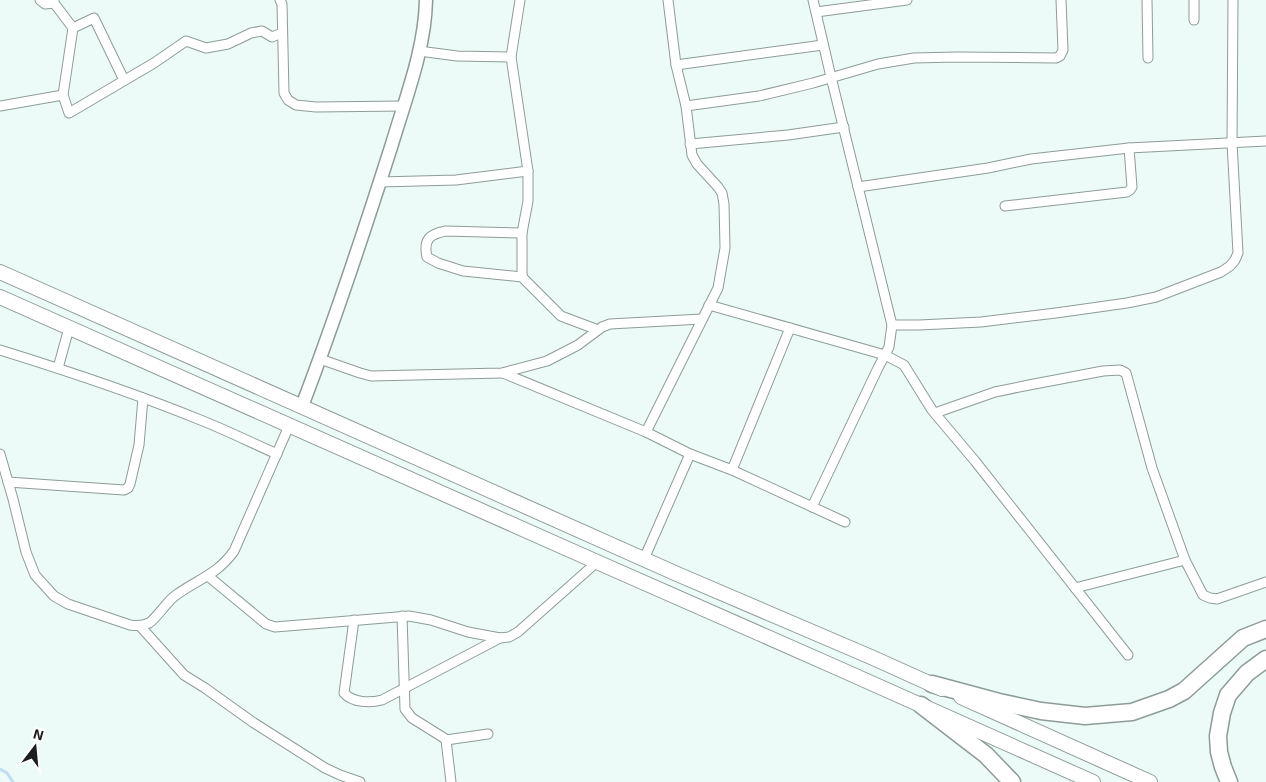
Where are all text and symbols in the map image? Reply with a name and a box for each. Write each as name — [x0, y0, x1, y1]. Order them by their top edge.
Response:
north arrow — [10, 722, 60, 772]
text: N — [32, 724, 46, 744]

